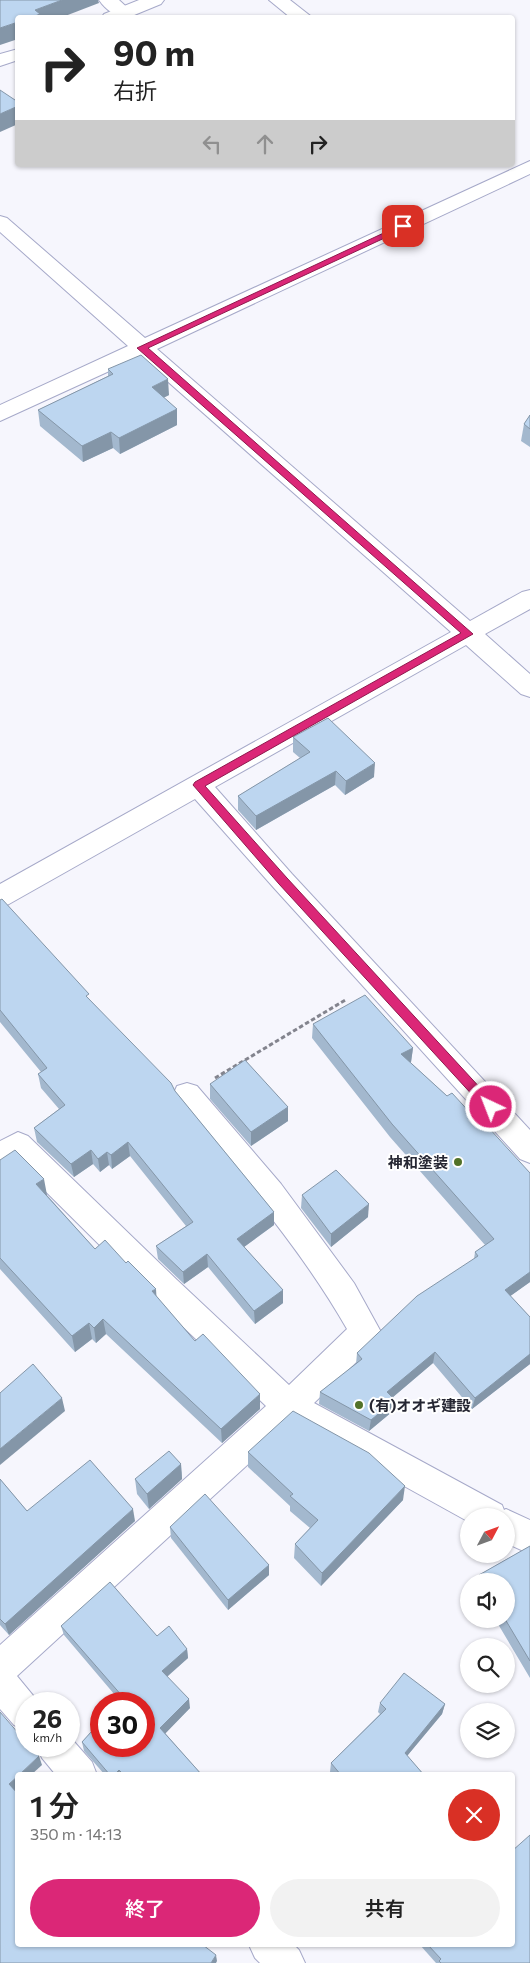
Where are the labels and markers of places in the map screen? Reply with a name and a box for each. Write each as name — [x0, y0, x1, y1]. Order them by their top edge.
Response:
pin — [382, 205, 424, 247]
place label: 神和塗装 — [387, 1153, 448, 1171]
marker: 神和塗装 — [452, 1156, 464, 1168]
place label: (有)オオギ建設 — [369, 1396, 471, 1414]
marker: (有)オオギ建設 — [353, 1399, 365, 1411]

